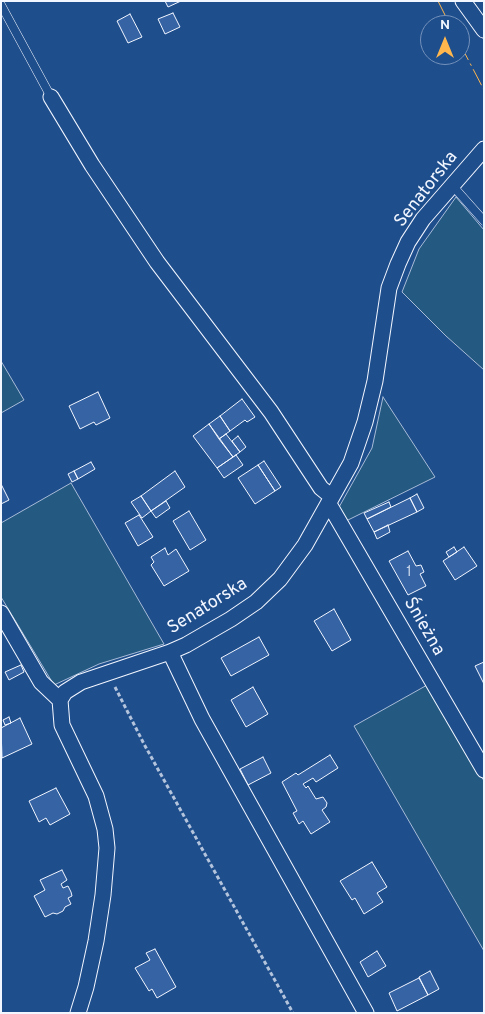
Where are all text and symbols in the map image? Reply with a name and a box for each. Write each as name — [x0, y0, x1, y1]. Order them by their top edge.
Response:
north arrow — [420, 15, 470, 65]
text: N — [440, 17, 450, 34]
street label: Senatorska — [391, 148, 463, 232]
house number: 1 — [406, 564, 412, 582]
street label: Senatorska — [164, 574, 252, 640]
street label: Śnieżna — [398, 594, 448, 660]

